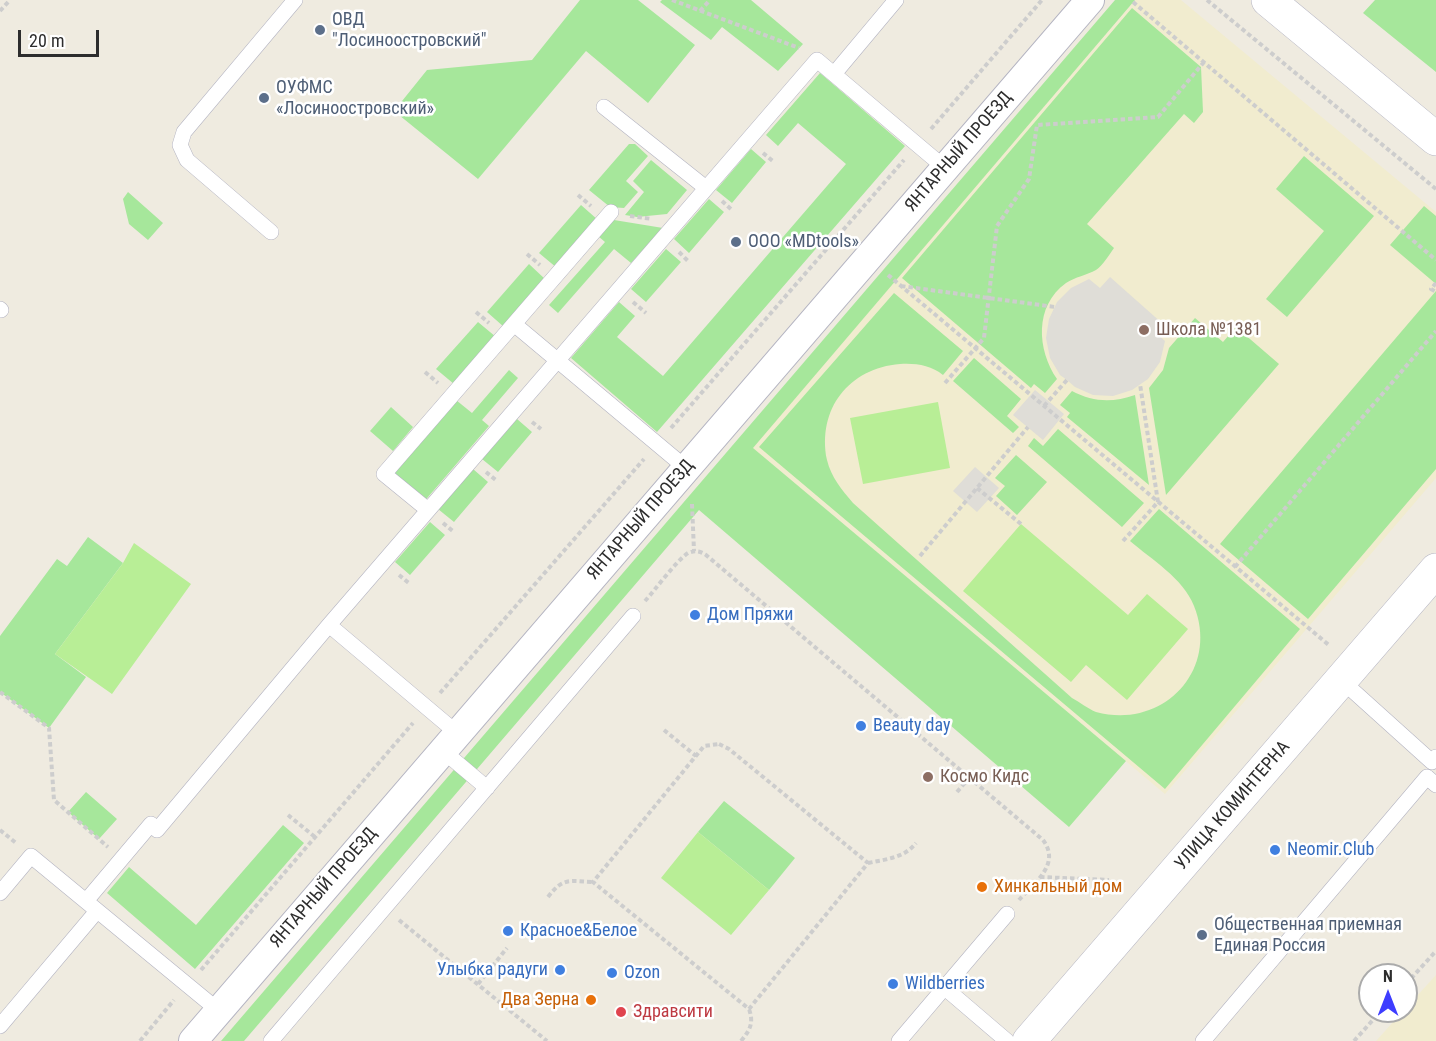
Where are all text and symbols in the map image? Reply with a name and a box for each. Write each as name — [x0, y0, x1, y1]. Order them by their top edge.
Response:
place label: ОВД "Лосиноостровский" — [332, 9, 487, 52]
scale bar — [21, 18, 102, 56]
marker: ОВД "Лосиноостровский" — [313, 23, 327, 37]
text: 20 m — [29, 30, 64, 51]
place label: ОУФМС «Лосиноостровский» — [276, 77, 434, 119]
street label: ЯНТАРНЫЙ ПРОЕЗД — [901, 87, 1017, 217]
marker: ОУФМС «Лосиноостровский» — [257, 91, 271, 105]
place label: ООО «MDtools» — [748, 231, 859, 253]
marker: ООО «MDtools» — [729, 235, 743, 249]
place label: Школа №1381 — [1156, 319, 1261, 341]
marker: Школа №1381 — [1137, 323, 1151, 337]
street label: ЯНТАРНЫЙ ПРОЕЗД — [583, 455, 699, 585]
place label: Дом Пряжи — [707, 604, 794, 626]
marker: Дом Пряжи — [688, 608, 702, 622]
place label: Beauty day — [873, 715, 950, 737]
marker: Beauty day — [854, 719, 868, 733]
street label: УЛИЦА КОМИНТЕРНА — [1171, 737, 1295, 875]
place label: Космо Кидс — [940, 766, 1029, 788]
marker: Космо Кидс — [921, 770, 935, 784]
street label: ЯНТАРНЫЙ ПРОЕЗД — [266, 823, 382, 953]
place label: Neomir.Club — [1287, 839, 1374, 861]
marker: Neomir.Club — [1268, 843, 1282, 857]
place label: Хинкальный дом — [994, 876, 1122, 898]
marker: Хинкальный дом — [975, 880, 989, 894]
place label: Общественная приемная Единая Россия — [1214, 914, 1402, 956]
place label: Красное&Белое — [520, 920, 637, 942]
marker: Красное&Белое — [501, 924, 515, 938]
marker: Общественная приемная Единая Россия — [1195, 928, 1209, 942]
place label: Улыбка радуги — [437, 959, 548, 981]
place label: Ozon — [624, 962, 660, 984]
marker: Улыбка радуги — [553, 963, 567, 977]
north arrow — [1358, 963, 1418, 1023]
marker: Ozon — [605, 966, 619, 980]
text: N — [1383, 967, 1393, 986]
place label: Wildberries — [905, 973, 985, 995]
marker: Wildberries — [886, 977, 900, 991]
place label: Два Зерна — [501, 989, 579, 1011]
marker: Два Зерна — [584, 993, 598, 1007]
place label: Здравсити — [633, 1001, 713, 1023]
marker: Здравсити — [614, 1005, 628, 1019]

